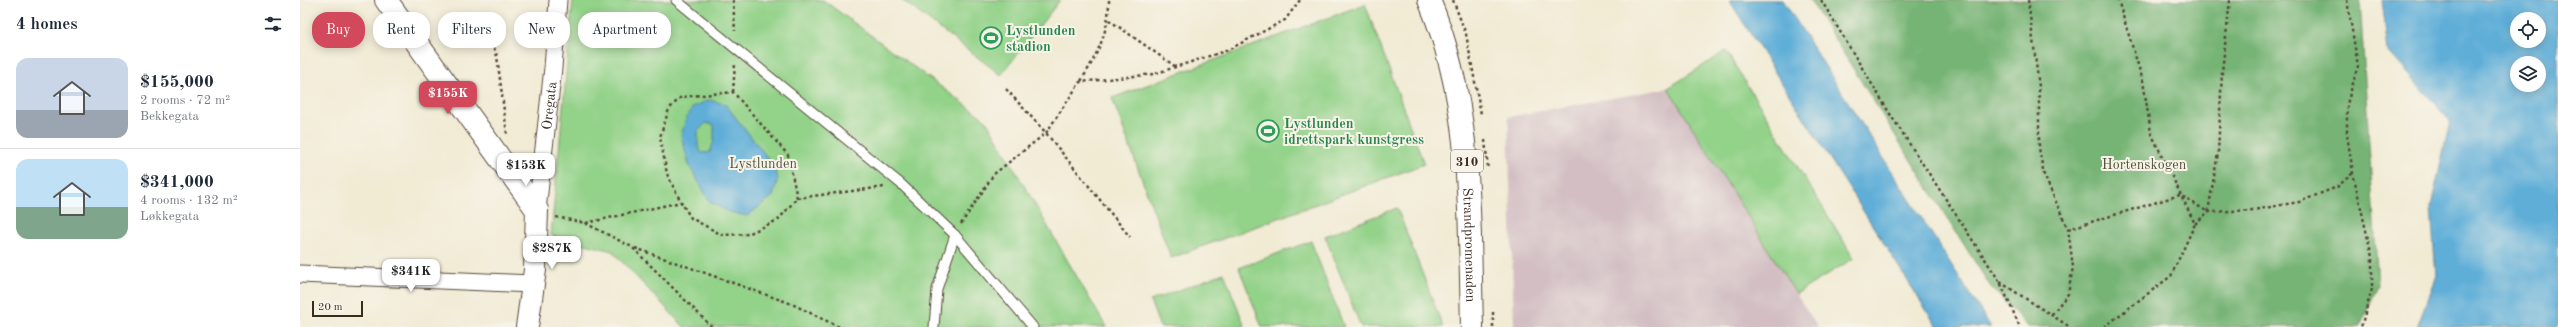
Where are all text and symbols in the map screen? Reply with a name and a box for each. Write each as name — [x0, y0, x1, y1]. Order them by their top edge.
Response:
chip: Buy — [312, 12, 365, 48]
chip: Rent — [373, 12, 430, 48]
chip: Filters — [438, 12, 506, 48]
chip: New — [514, 12, 570, 48]
chip: Apartment — [578, 12, 671, 48]
map controls — [2510, 12, 2546, 92]
button: locate — [2510, 12, 2546, 48]
icon: filters — [262, 13, 284, 35]
text: 4 homes — [16, 16, 78, 33]
place label: Lystlunden stadion — [1006, 24, 1076, 54]
sports icon: Lystlunden stadion — [978, 25, 1004, 51]
button: layers — [2510, 56, 2546, 92]
icon: home — [48, 74, 96, 122]
text: $155,000 — [140, 74, 214, 91]
pin: $155K — [420, 81, 476, 115]
street label: Oregata — [540, 81, 559, 131]
text: $155K — [428, 87, 468, 100]
text: 2 rooms · 72 m² — [140, 94, 230, 107]
text: Bekkegata — [140, 110, 199, 123]
place label: Lystlunden idrettspark kunstgress — [1284, 117, 1424, 147]
sports icon: Lystlunden idrettspark kunstgress — [1255, 118, 1281, 144]
road number: 310 — [1451, 150, 1483, 172]
pin: $153K — [498, 153, 554, 187]
park label: Lystlunden — [729, 157, 797, 171]
park label: Hortenskogen — [2102, 158, 2187, 172]
text: $153K — [506, 159, 546, 172]
text: $341,000 — [140, 174, 214, 191]
icon: home — [48, 175, 96, 223]
street label: Strandpromenaden — [1460, 187, 1477, 303]
text: 4 rooms · 132 m² — [140, 194, 238, 207]
text: Løkkegata — [140, 210, 199, 223]
pin: $287K — [524, 236, 580, 270]
text: $287K — [532, 242, 572, 255]
pin: $341K — [383, 259, 439, 293]
text: $341K — [391, 265, 431, 278]
scale bar — [312, 299, 363, 318]
text: 20 m — [318, 302, 343, 313]

